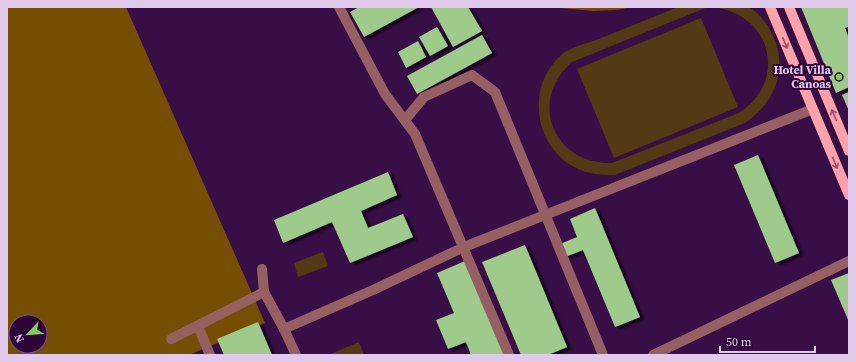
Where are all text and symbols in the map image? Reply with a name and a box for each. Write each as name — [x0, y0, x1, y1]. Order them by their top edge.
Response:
one-way arrow — [782, 36, 790, 48]
place label: Hotel Villa Canoas — [774, 62, 832, 92]
marker: Hotel Villa Canoas — [834, 72, 844, 82]
one-way arrow — [830, 109, 837, 121]
one-way arrow — [832, 156, 840, 168]
north arrow — [8, 314, 48, 354]
scale bar — [720, 328, 815, 354]
text: N — [11, 331, 28, 345]
text: 50 m — [726, 334, 752, 350]

